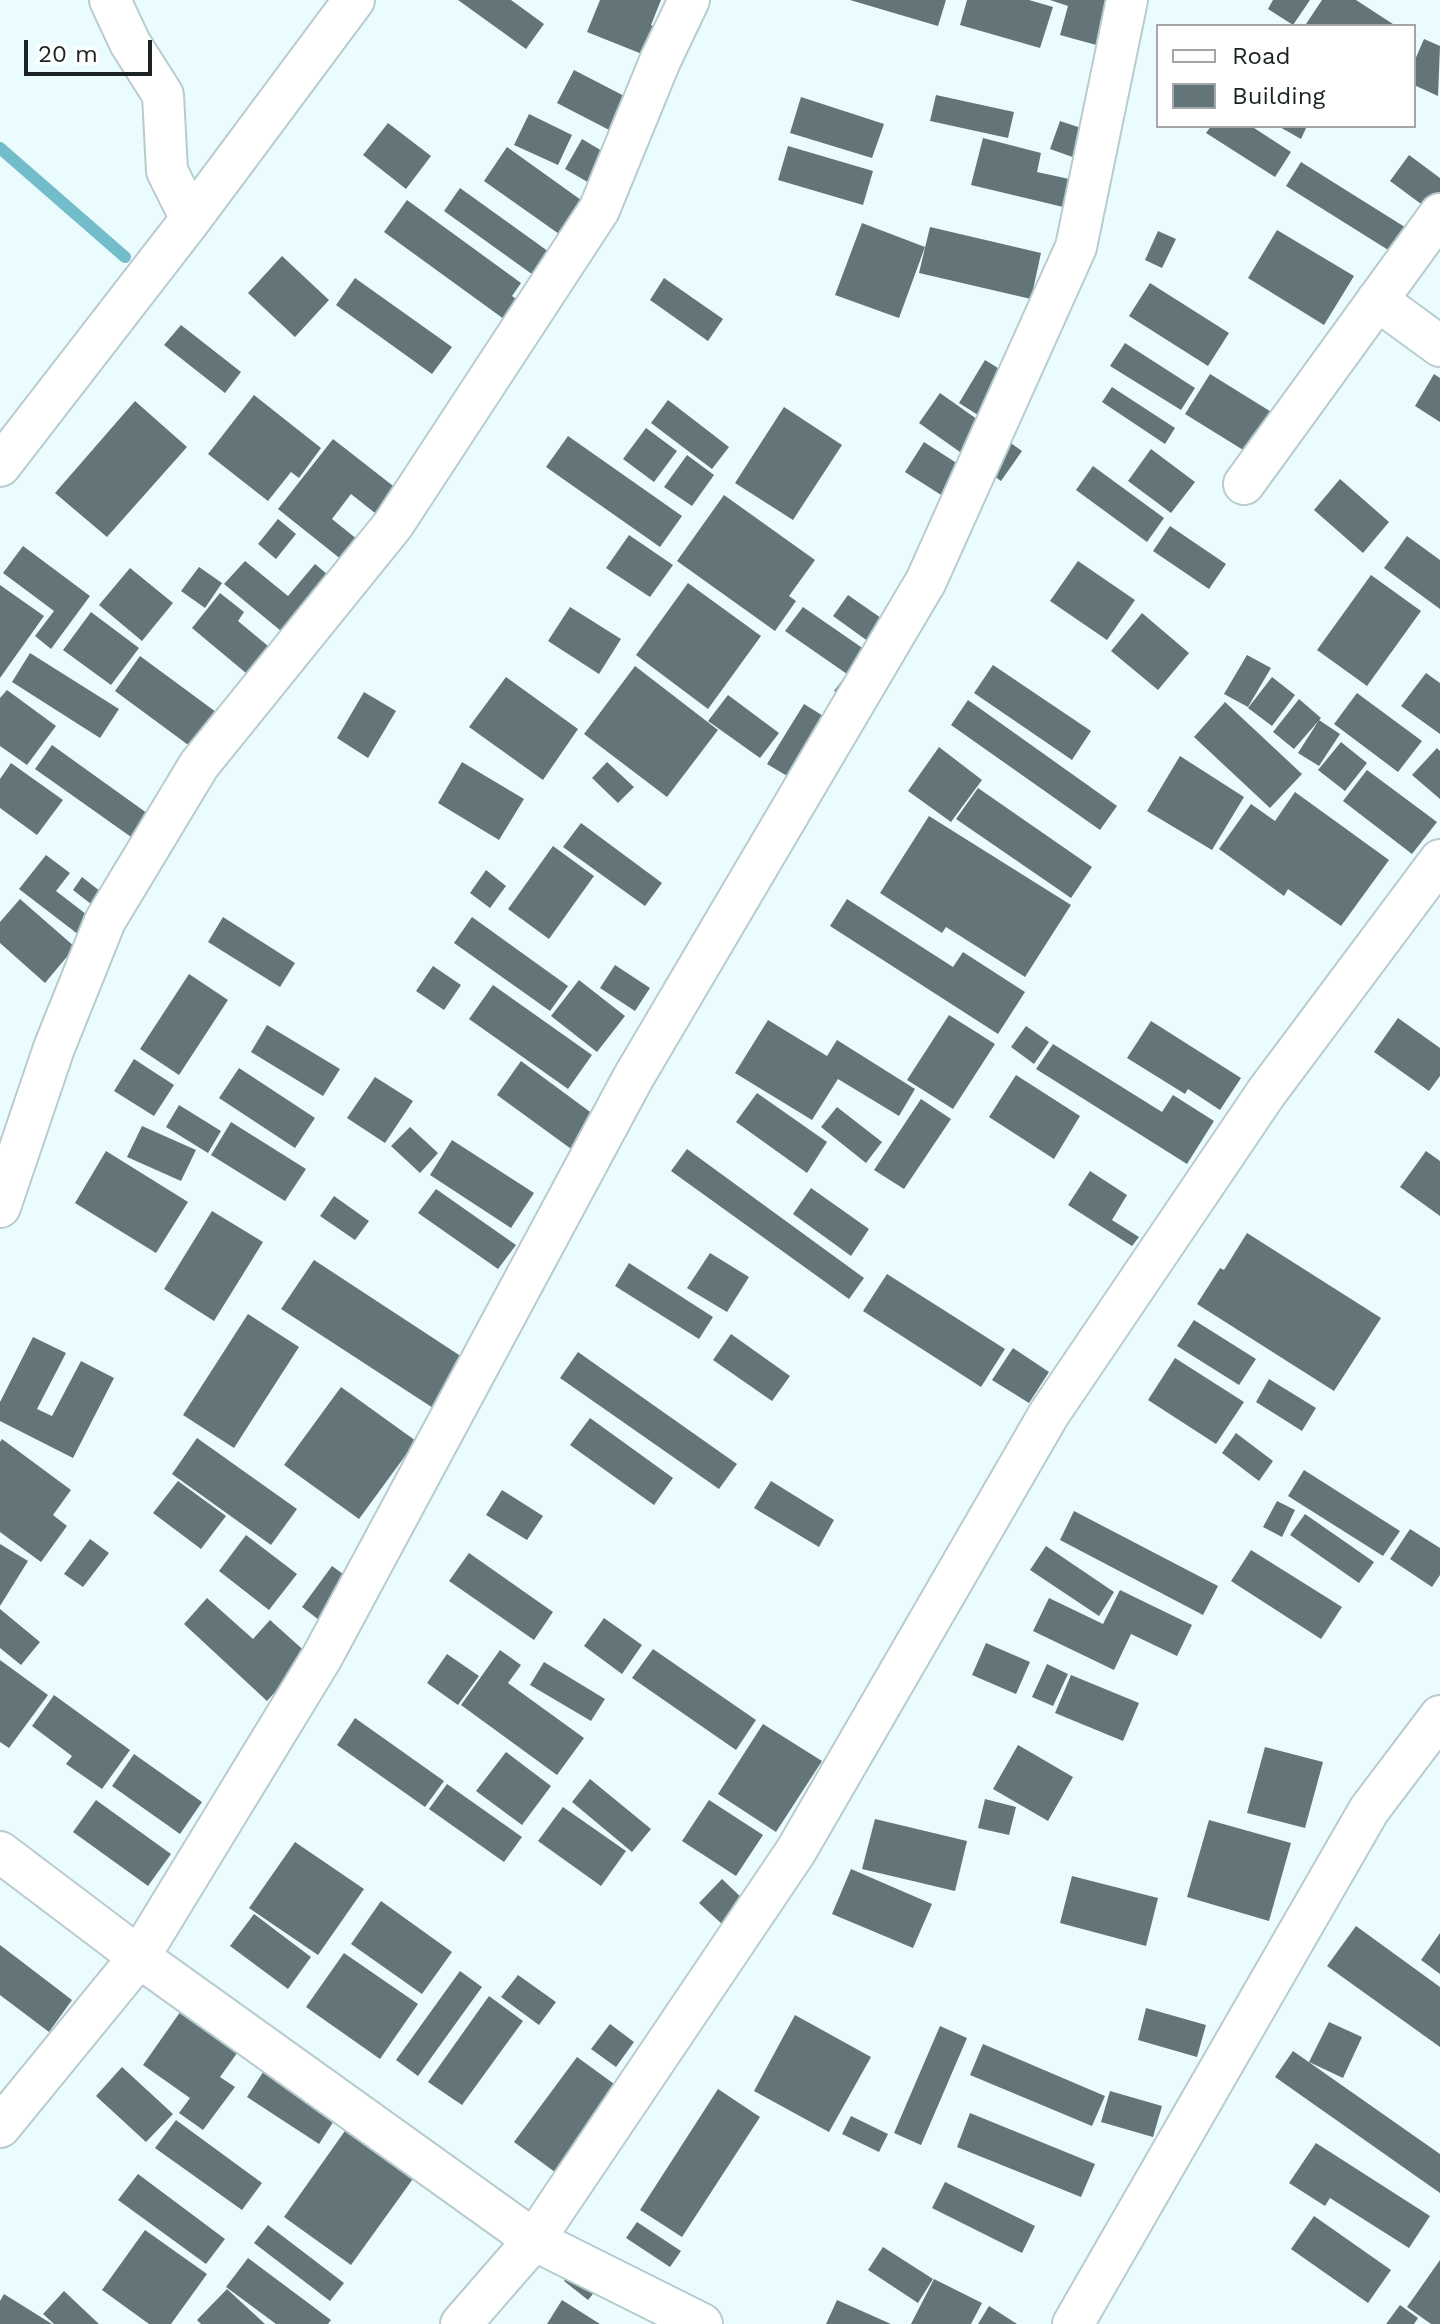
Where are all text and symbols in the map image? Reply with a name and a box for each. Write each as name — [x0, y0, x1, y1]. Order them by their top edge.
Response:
scale bar — [28, 24, 156, 74]
legend — [1156, 24, 1416, 128]
text: 20 m — [38, 40, 98, 68]
text: Road — [1232, 42, 1291, 70]
text: Building — [1232, 82, 1325, 110]

